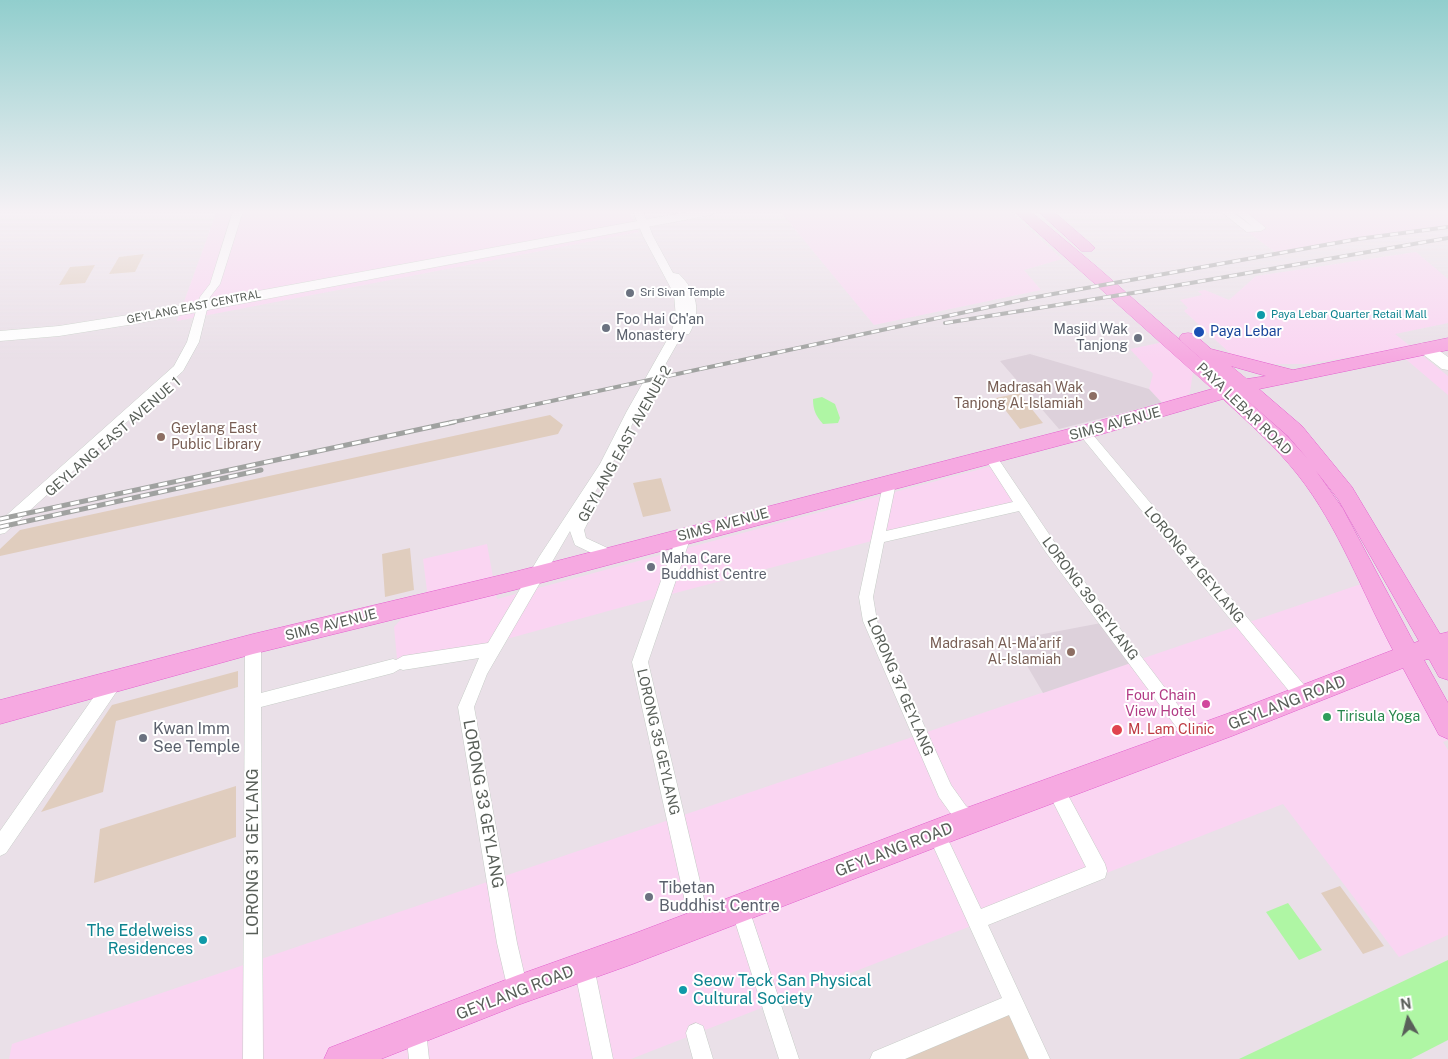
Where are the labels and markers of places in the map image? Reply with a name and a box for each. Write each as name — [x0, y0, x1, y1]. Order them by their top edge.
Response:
place label: Sri Sivan Temple — [640, 286, 725, 300]
marker: Sri Sivan Temple — [624, 287, 636, 299]
place label: Paya Lebar Quarter Retail Mall — [1271, 308, 1427, 322]
marker: Paya Lebar Quarter Retail Mall — [1255, 309, 1267, 321]
place label: Foo Hai Ch'an Monastery — [616, 312, 704, 344]
marker: Foo Hai Ch'an Monastery — [600, 322, 612, 334]
place label: Masjid Wak Tanjong — [1054, 322, 1128, 354]
place label: Paya Lebar — [1210, 324, 1282, 340]
marker: Paya Lebar — [1192, 325, 1206, 339]
marker: Masjid Wak Tanjong — [1132, 332, 1144, 344]
place label: Madrasah Wak Tanjong Al-Islamiah — [954, 380, 1083, 412]
marker: Madrasah Wak Tanjong Al-Islamiah — [1087, 390, 1099, 402]
place label: Geylang East Public Library — [171, 421, 261, 454]
marker: Geylang East Public Library — [155, 431, 167, 443]
place label: Maha Care Buddhist Centre — [661, 551, 767, 584]
marker: Maha Care Buddhist Centre — [645, 561, 657, 573]
place label: Madrasah Al-Ma'arif Al-Islamiah — [930, 636, 1061, 669]
marker: Madrasah Al-Ma'arif Al-Islamiah — [1065, 646, 1077, 658]
place label: Four Chain View Hotel — [1125, 688, 1196, 720]
marker: Four Chain View Hotel — [1200, 698, 1212, 710]
place label: Tirisula Yoga — [1337, 709, 1420, 725]
marker: Tirisula Yoga — [1321, 711, 1333, 723]
place label: Kwan Imm See Temple — [153, 719, 240, 757]
place label: M. Lam Clinic — [1128, 722, 1215, 738]
marker: M. Lam Clinic — [1110, 723, 1124, 737]
marker: Kwan Imm See Temple — [137, 732, 149, 744]
place label: Tibetan Buddhist Centre — [659, 878, 780, 916]
marker: Tibetan Buddhist Centre — [643, 891, 655, 903]
place label: The Edelweiss Residences — [87, 921, 193, 959]
marker: The Edelweiss Residences — [197, 934, 209, 946]
place label: Seow Teck San Physical Cultural Society — [693, 971, 872, 1009]
marker: Seow Teck San Physical Cultural Society — [677, 984, 689, 996]

